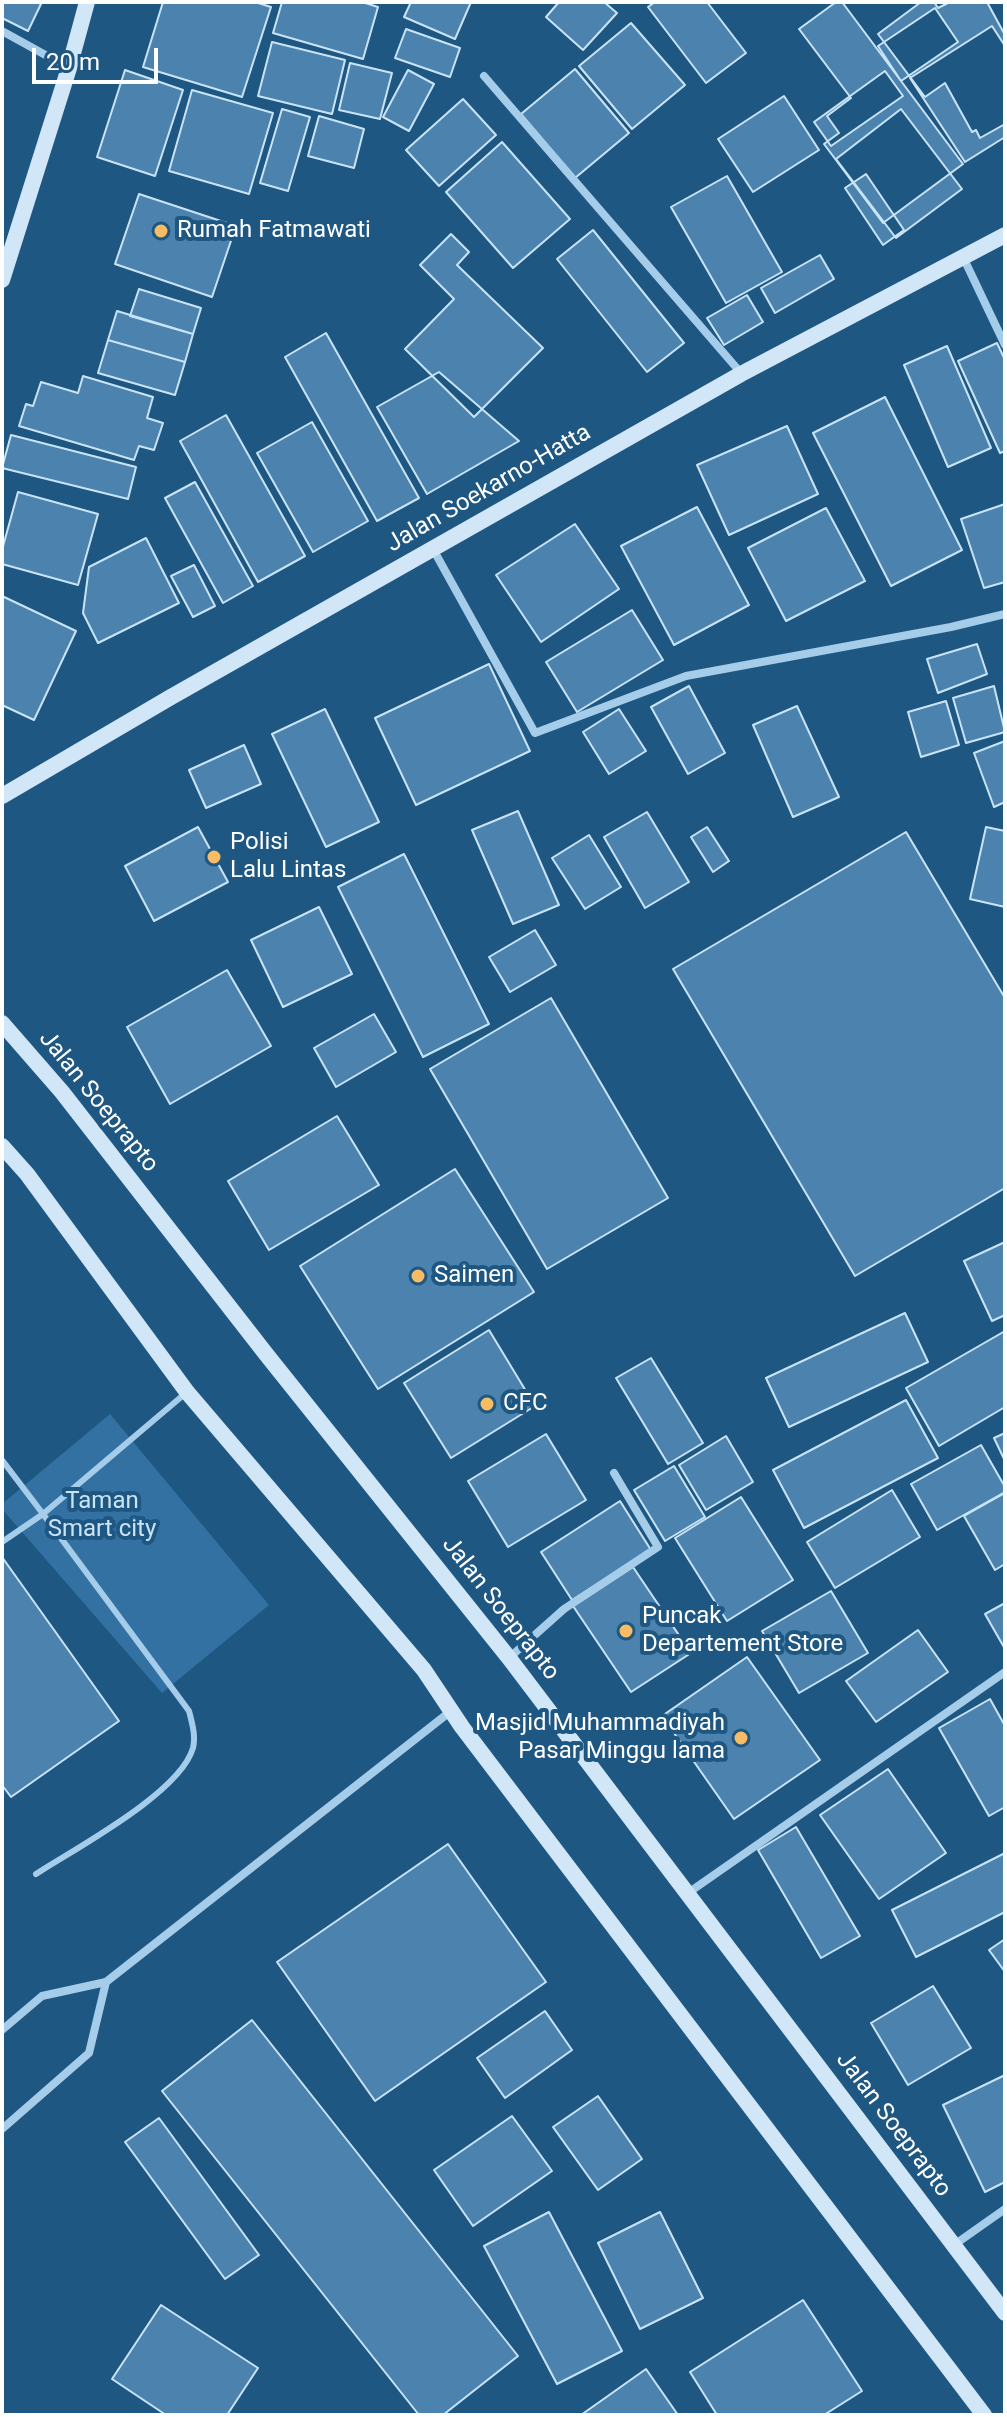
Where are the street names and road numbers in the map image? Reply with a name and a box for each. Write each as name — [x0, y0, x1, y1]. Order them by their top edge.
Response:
street label: Jalan Soekarno-Hatta — [382, 419, 596, 559]
street label: Jalan Soeprapto — [32, 1025, 164, 1179]
street label: Jalan Soeprapto — [435, 1532, 565, 1686]
street label: Jalan Soeprapto — [829, 2047, 957, 2203]

